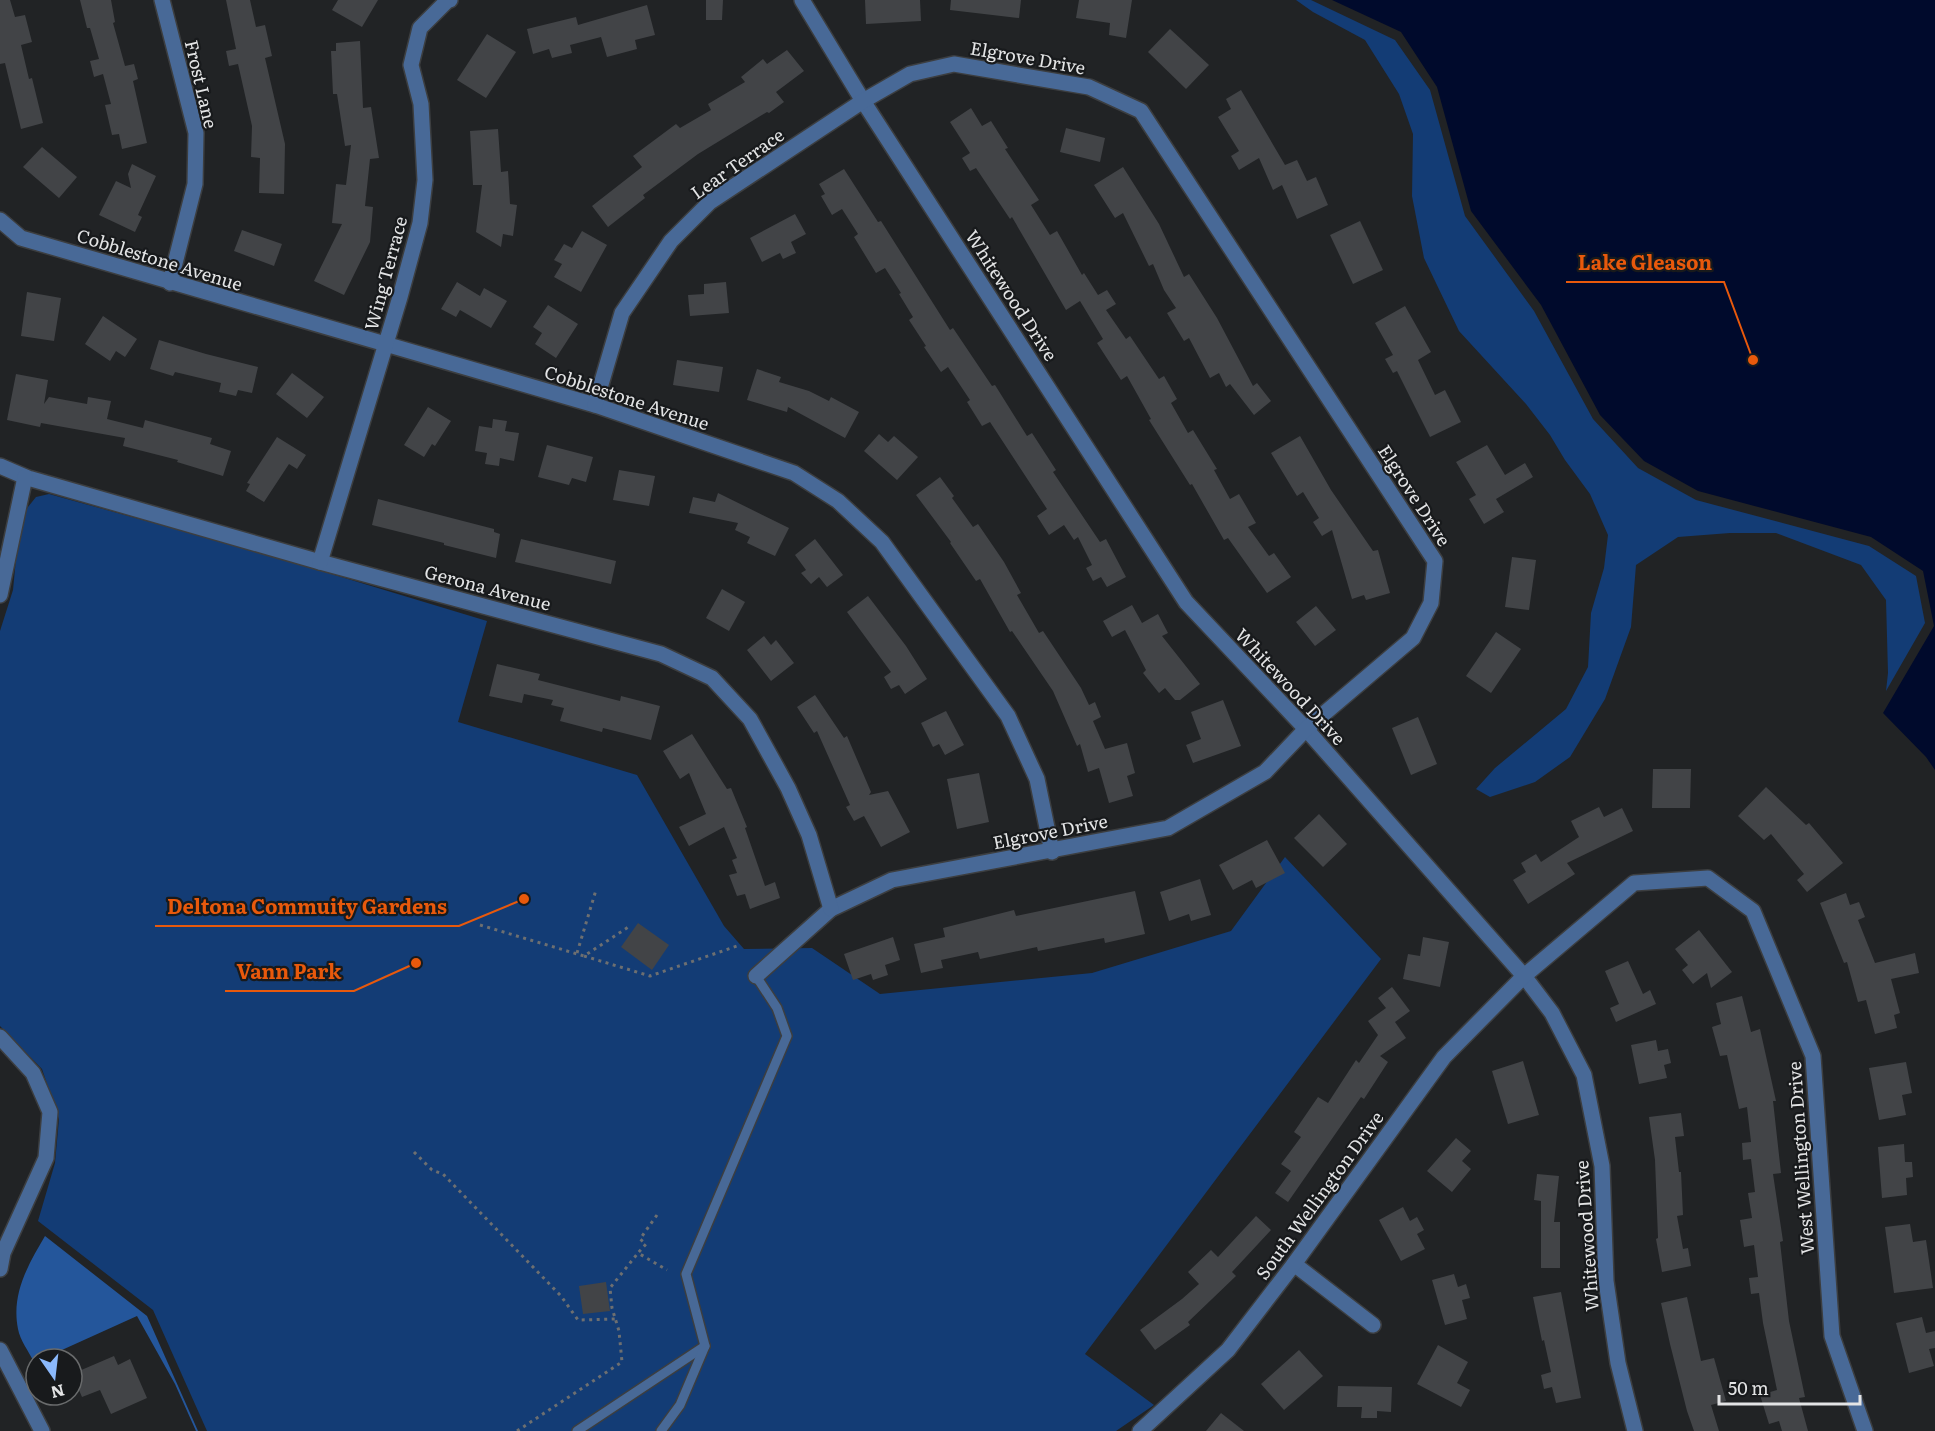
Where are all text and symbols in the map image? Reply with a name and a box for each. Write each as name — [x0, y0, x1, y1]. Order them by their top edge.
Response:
street label: Elgrove Drive — [968, 34, 1088, 80]
street label: Frost Lane — [179, 37, 225, 131]
street label: Lear Terrace — [685, 121, 789, 205]
street label: Wing Terrace — [357, 213, 413, 333]
street label: Cobblestone Avenue — [74, 221, 246, 297]
street label: Whitewood Drive — [959, 224, 1065, 366]
callout: Lake Gleason — [1566, 244, 1724, 282]
text: Lake Gleason — [1578, 246, 1712, 276]
street label: Cobblestone Avenue — [541, 358, 713, 436]
street label: Elgrove Drive — [1372, 439, 1458, 551]
street label: Gerona Avenue — [422, 557, 554, 617]
street label: Whitewood Drive — [1229, 621, 1353, 751]
street label: Elgrove Drive — [990, 807, 1110, 855]
callout: Deltona Commuity Gardens — [155, 888, 459, 926]
text: Deltona Commuity Gardens — [167, 890, 447, 920]
callout: Vann Park — [225, 953, 354, 991]
text: Vann Park — [237, 955, 342, 985]
street label: West Wellington Drive — [1780, 1061, 1820, 1255]
street label: South Wellington Drive — [1249, 1105, 1389, 1285]
street label: Whitewood Drive — [1567, 1159, 1605, 1313]
north arrow — [24, 1347, 84, 1407]
scale bar — [1719, 1368, 1860, 1406]
text: 50 m — [1728, 1374, 1769, 1401]
text: N — [48, 1379, 67, 1406]

